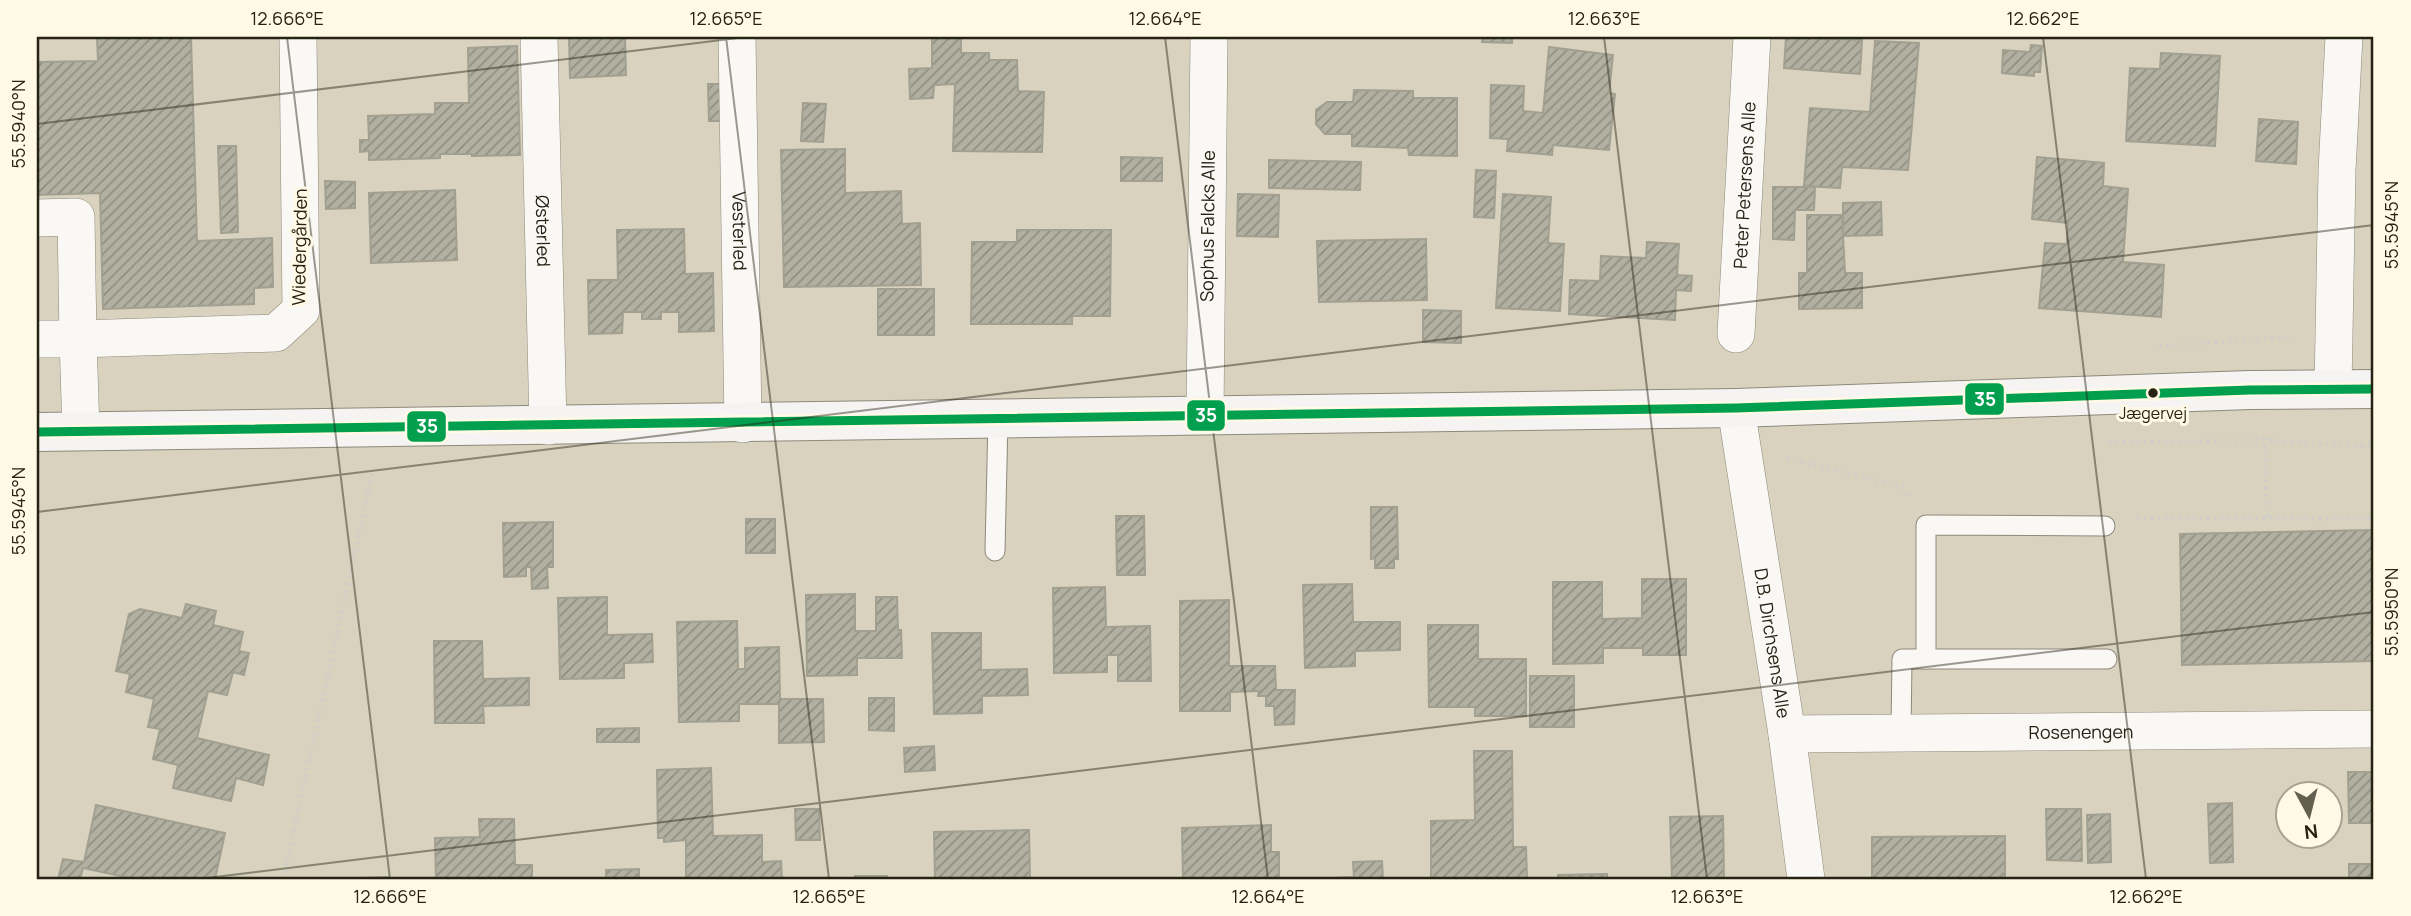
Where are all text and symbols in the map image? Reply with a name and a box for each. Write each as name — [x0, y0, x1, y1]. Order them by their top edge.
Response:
text: 12.666°E — [250, 6, 324, 30]
text: 12.665°E — [690, 6, 762, 30]
text: 12.664°E — [1128, 6, 1202, 30]
text: 12.663°E — [1568, 6, 1640, 30]
text: 12.662°E — [2007, 6, 2079, 30]
text: 55.5940°N — [6, 80, 30, 168]
street label: Peter Petersens Alle — [1728, 101, 1761, 270]
street label: Sophus Falcks Alle — [1194, 150, 1220, 302]
text: 55.5945°N — [2379, 181, 2403, 269]
street label: Wiedergården — [286, 188, 312, 306]
street label: Vesterled — [727, 191, 753, 271]
street label: Østerled — [531, 195, 556, 267]
line badge: 35 — [1964, 382, 2005, 416]
text: 35 — [1974, 386, 1996, 412]
marker: Jægervej — [2146, 386, 2160, 400]
line badge: 35 — [1186, 399, 1226, 432]
text: 35 — [1195, 402, 1217, 428]
place label: Jægervej — [2119, 402, 2187, 424]
line badge: 35 — [406, 410, 447, 443]
text: 35 — [416, 413, 438, 439]
text: 55.5945°N — [6, 467, 30, 555]
street label: D.B. Dirchsens Alle — [1749, 566, 1796, 720]
text: 55.5950°N — [2379, 568, 2403, 656]
street label: Rosenengen — [2028, 719, 2134, 744]
north arrow — [2274, 780, 2344, 850]
text: N — [2303, 818, 2319, 846]
text: 12.666°E — [353, 884, 427, 908]
text: 12.665°E — [793, 884, 865, 908]
text: 12.664°E — [1231, 884, 1305, 908]
text: 12.663°E — [1671, 884, 1743, 908]
text: 12.662°E — [2110, 884, 2182, 908]

